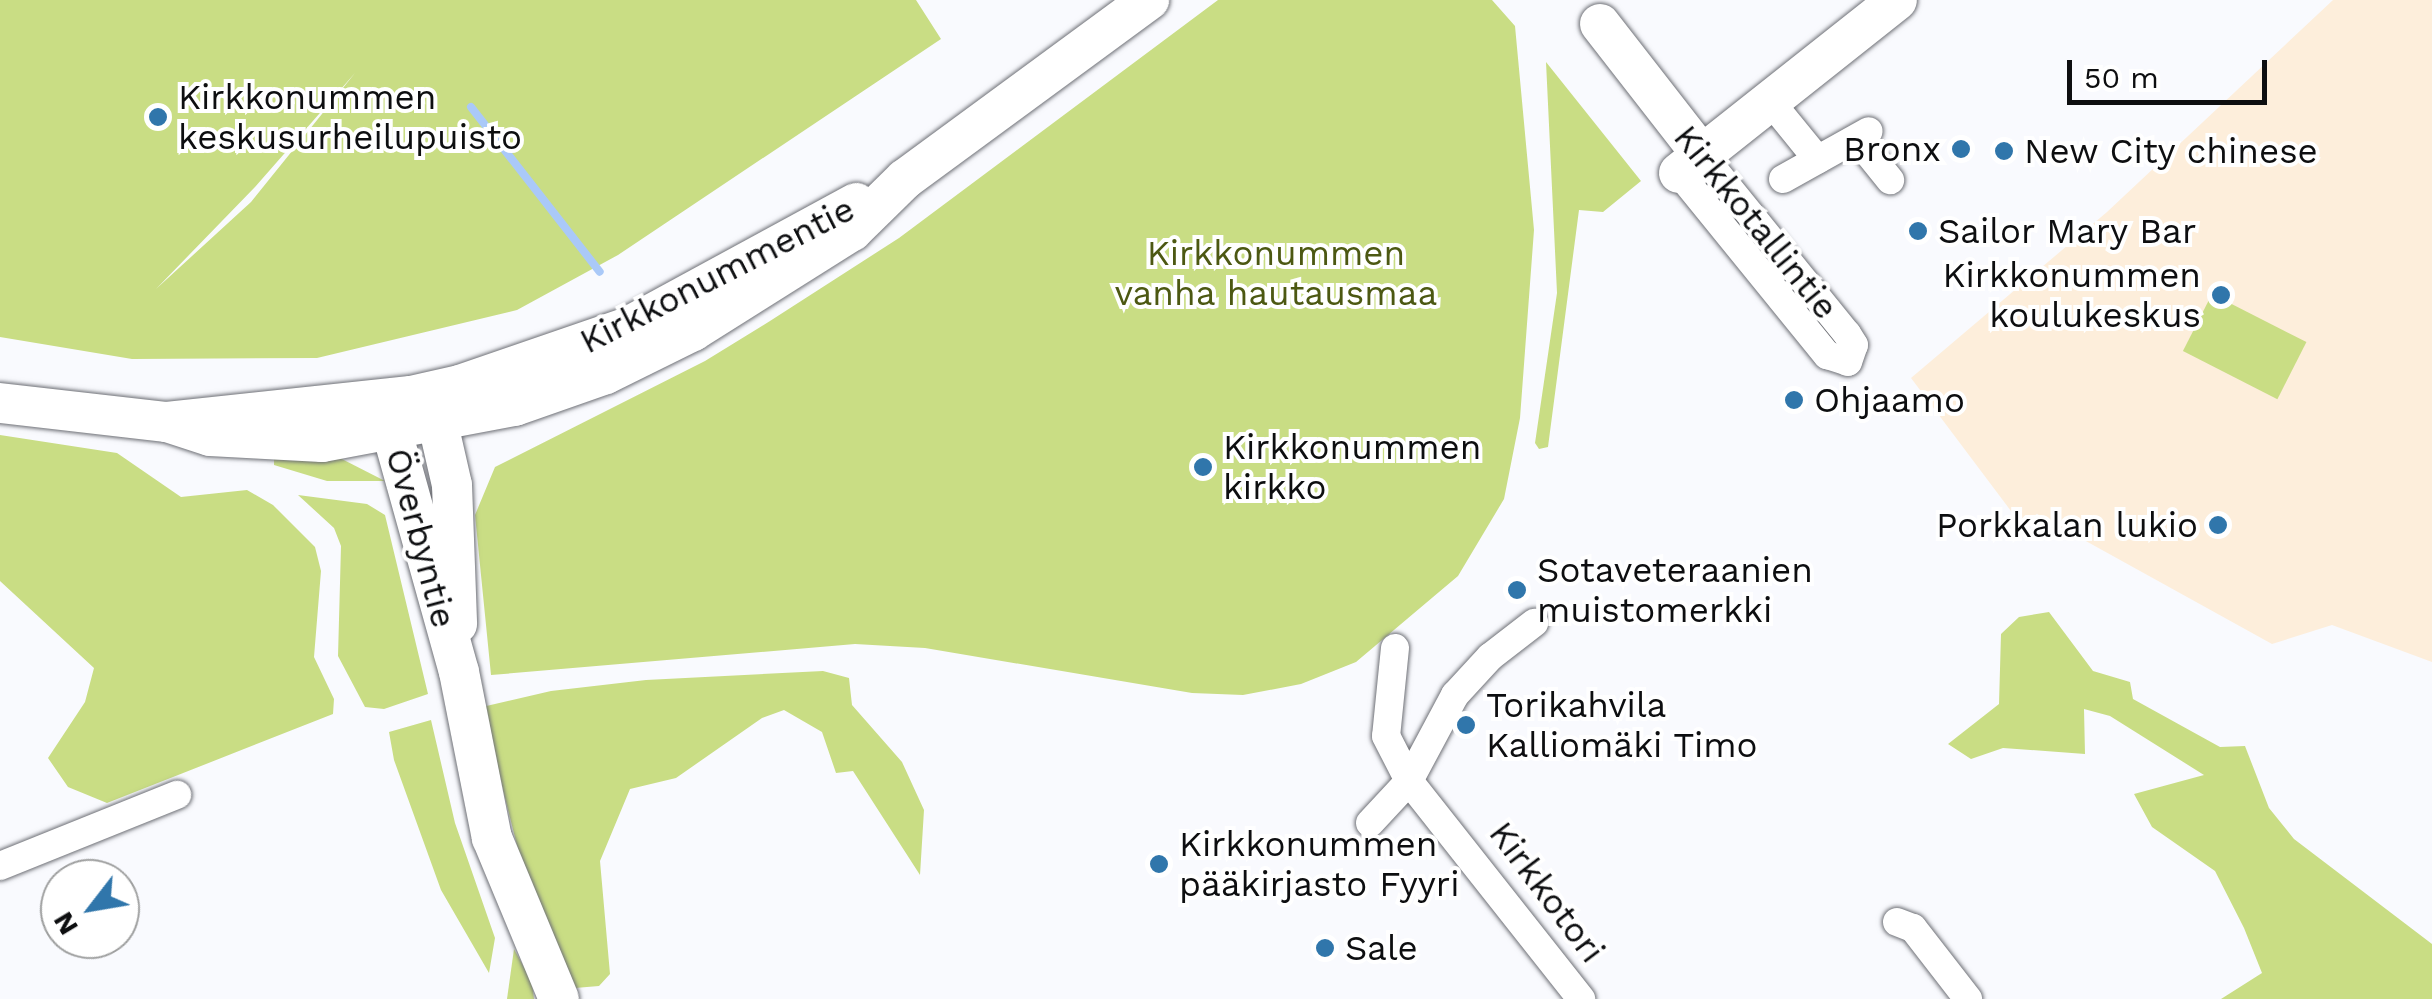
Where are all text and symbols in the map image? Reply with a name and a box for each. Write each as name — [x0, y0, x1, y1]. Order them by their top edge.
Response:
scale bar — [2072, 40, 2272, 102]
text: 50 m — [2084, 60, 2159, 95]
place label: Kirkkonummen keskusurheilupuisto — [178, 76, 522, 158]
marker: Kirkkonummen keskusurheilupuisto — [147, 106, 169, 128]
street label: Kirkkotallintie — [1665, 117, 1847, 327]
place label: Bronx — [1843, 128, 1941, 170]
place label: New City chinese — [2024, 130, 2319, 172]
marker: Bronx — [1950, 138, 1972, 160]
marker: New City chinese — [1993, 140, 2015, 162]
street label: Kirkkonummentie — [573, 188, 861, 362]
place label: Sailor Mary Bar — [1938, 210, 2198, 252]
marker: Sailor Mary Bar — [1907, 220, 1929, 242]
park label: Kirkkonummen vanha hautausmaa — [1114, 232, 1438, 314]
place label: Kirkkonummen koulukeskus — [1943, 254, 2201, 336]
marker: Kirkkonummen koulukeskus — [2210, 284, 2232, 306]
place label: Ohjaamo — [1814, 379, 1965, 421]
marker: Ohjaamo — [1783, 389, 1805, 411]
place label: Kirkkonummen kirkko — [1223, 426, 1481, 508]
street label: Överbyntie — [377, 444, 465, 632]
marker: Kirkkonummen kirkko — [1192, 456, 1214, 478]
place label: Porkkalan lukio — [1936, 504, 2198, 546]
marker: Porkkalan lukio — [2207, 514, 2229, 536]
place label: Sotaveteraanien muistomerkki — [1537, 549, 1813, 631]
marker: Sotaveteraanien muistomerkki — [1506, 579, 1528, 601]
place label: Torikahvila Kalliomäki Timo — [1486, 684, 1759, 766]
marker: Torikahvila Kalliomäki Timo — [1455, 714, 1477, 736]
street label: Kirkkotori — [1480, 813, 1614, 971]
place label: Kirkkonummen pääkirjasto Fyyri — [1179, 823, 1459, 905]
marker: Kirkkonummen pääkirjasto Fyyri — [1148, 853, 1170, 875]
north arrow — [40, 859, 140, 959]
text: N — [46, 906, 85, 941]
place label: Sale — [1345, 927, 1418, 969]
marker: Sale — [1314, 937, 1336, 959]

